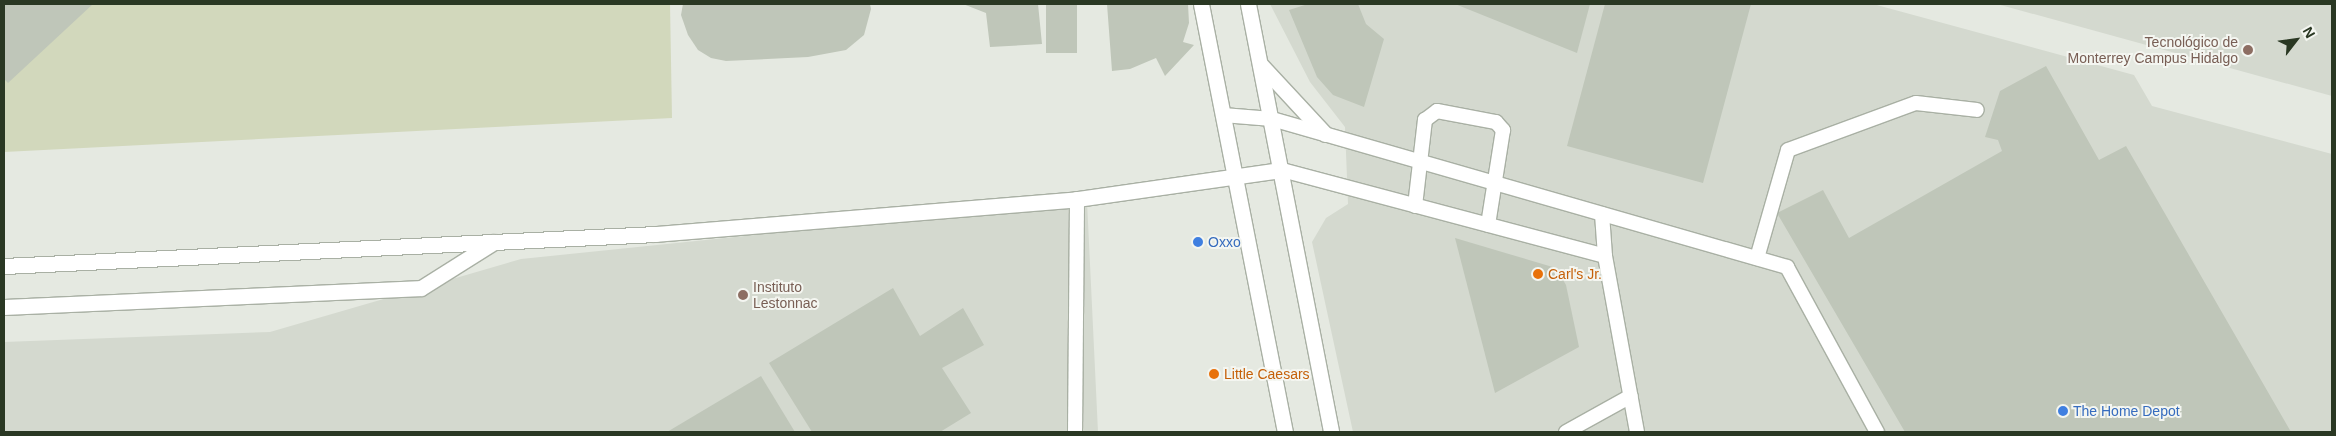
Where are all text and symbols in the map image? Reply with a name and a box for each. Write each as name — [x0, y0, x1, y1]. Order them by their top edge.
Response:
north arrow — [2271, 15, 2321, 65]
text: N — [2300, 24, 2318, 41]
place label: Tecnológico de Monterrey Campus Hidalgo — [2068, 34, 2238, 66]
marker: Tecnológico de Monterrey Campus Hidalgo — [2242, 44, 2254, 56]
place label: Oxxo — [1208, 234, 1241, 250]
marker: Oxxo — [1192, 236, 1204, 248]
place label: Carl's Jr. — [1548, 266, 1602, 282]
marker: Carl's Jr. — [1532, 268, 1544, 280]
place label: Instituto Lestonnac — [753, 279, 818, 312]
marker: Instituto Lestonnac — [737, 289, 749, 301]
place label: Little Caesars — [1224, 366, 1310, 382]
marker: Little Caesars — [1208, 368, 1220, 380]
place label: The Home Depot — [2073, 403, 2180, 419]
marker: The Home Depot — [2057, 405, 2069, 417]

